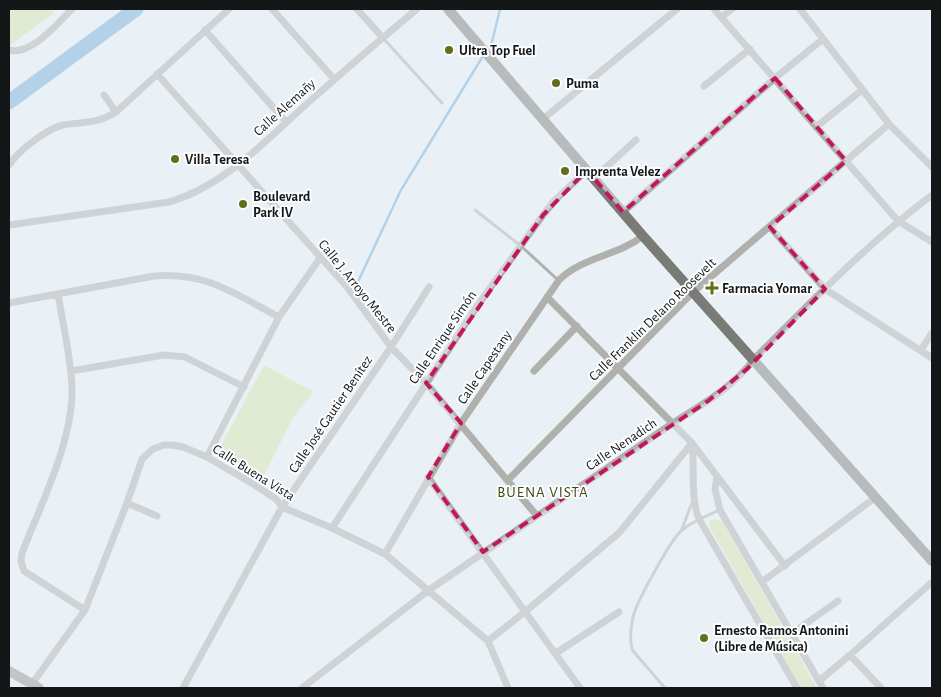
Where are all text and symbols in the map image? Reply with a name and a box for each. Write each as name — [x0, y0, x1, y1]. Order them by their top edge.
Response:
marker: Ultra Top Fuel — [443, 44, 455, 56]
place label: Ultra Top Fuel — [459, 44, 536, 58]
street label: Calle Alemañy — [251, 76, 318, 139]
marker: Puma — [550, 77, 562, 89]
place label: Puma — [566, 77, 599, 91]
marker: Villa Teresa — [169, 153, 181, 165]
place label: Villa Teresa — [185, 153, 250, 167]
marker: Imprenta Velez — [559, 165, 571, 177]
place label: Imprenta Velez — [575, 165, 660, 179]
place label: Boulevard Park IV — [253, 190, 311, 220]
marker: Boulevard Park IV — [237, 198, 249, 210]
street label: Calle J. Arroyo Mestre — [315, 237, 399, 336]
street label: Calle Franklin Delano Roosevelt — [587, 255, 719, 384]
marker: Farmacia Yomar — [706, 282, 718, 294]
place label: Farmacia Yomar — [722, 282, 812, 296]
street label: Calle Enrique Simón — [406, 288, 479, 387]
street label: Calle Capestany — [455, 328, 515, 407]
street label: Calle José Gautier Benítez — [286, 353, 375, 476]
street label: Calle Nenadich — [584, 416, 660, 474]
street label: Calle Buena Vista — [210, 442, 297, 504]
district label: BUENA VISTA — [497, 485, 589, 500]
place label: Ernesto Ramos Antonini (Libre de Música) — [714, 624, 849, 654]
marker: Ernesto Ramos Antonini (Libre de Música) — [698, 632, 710, 644]

